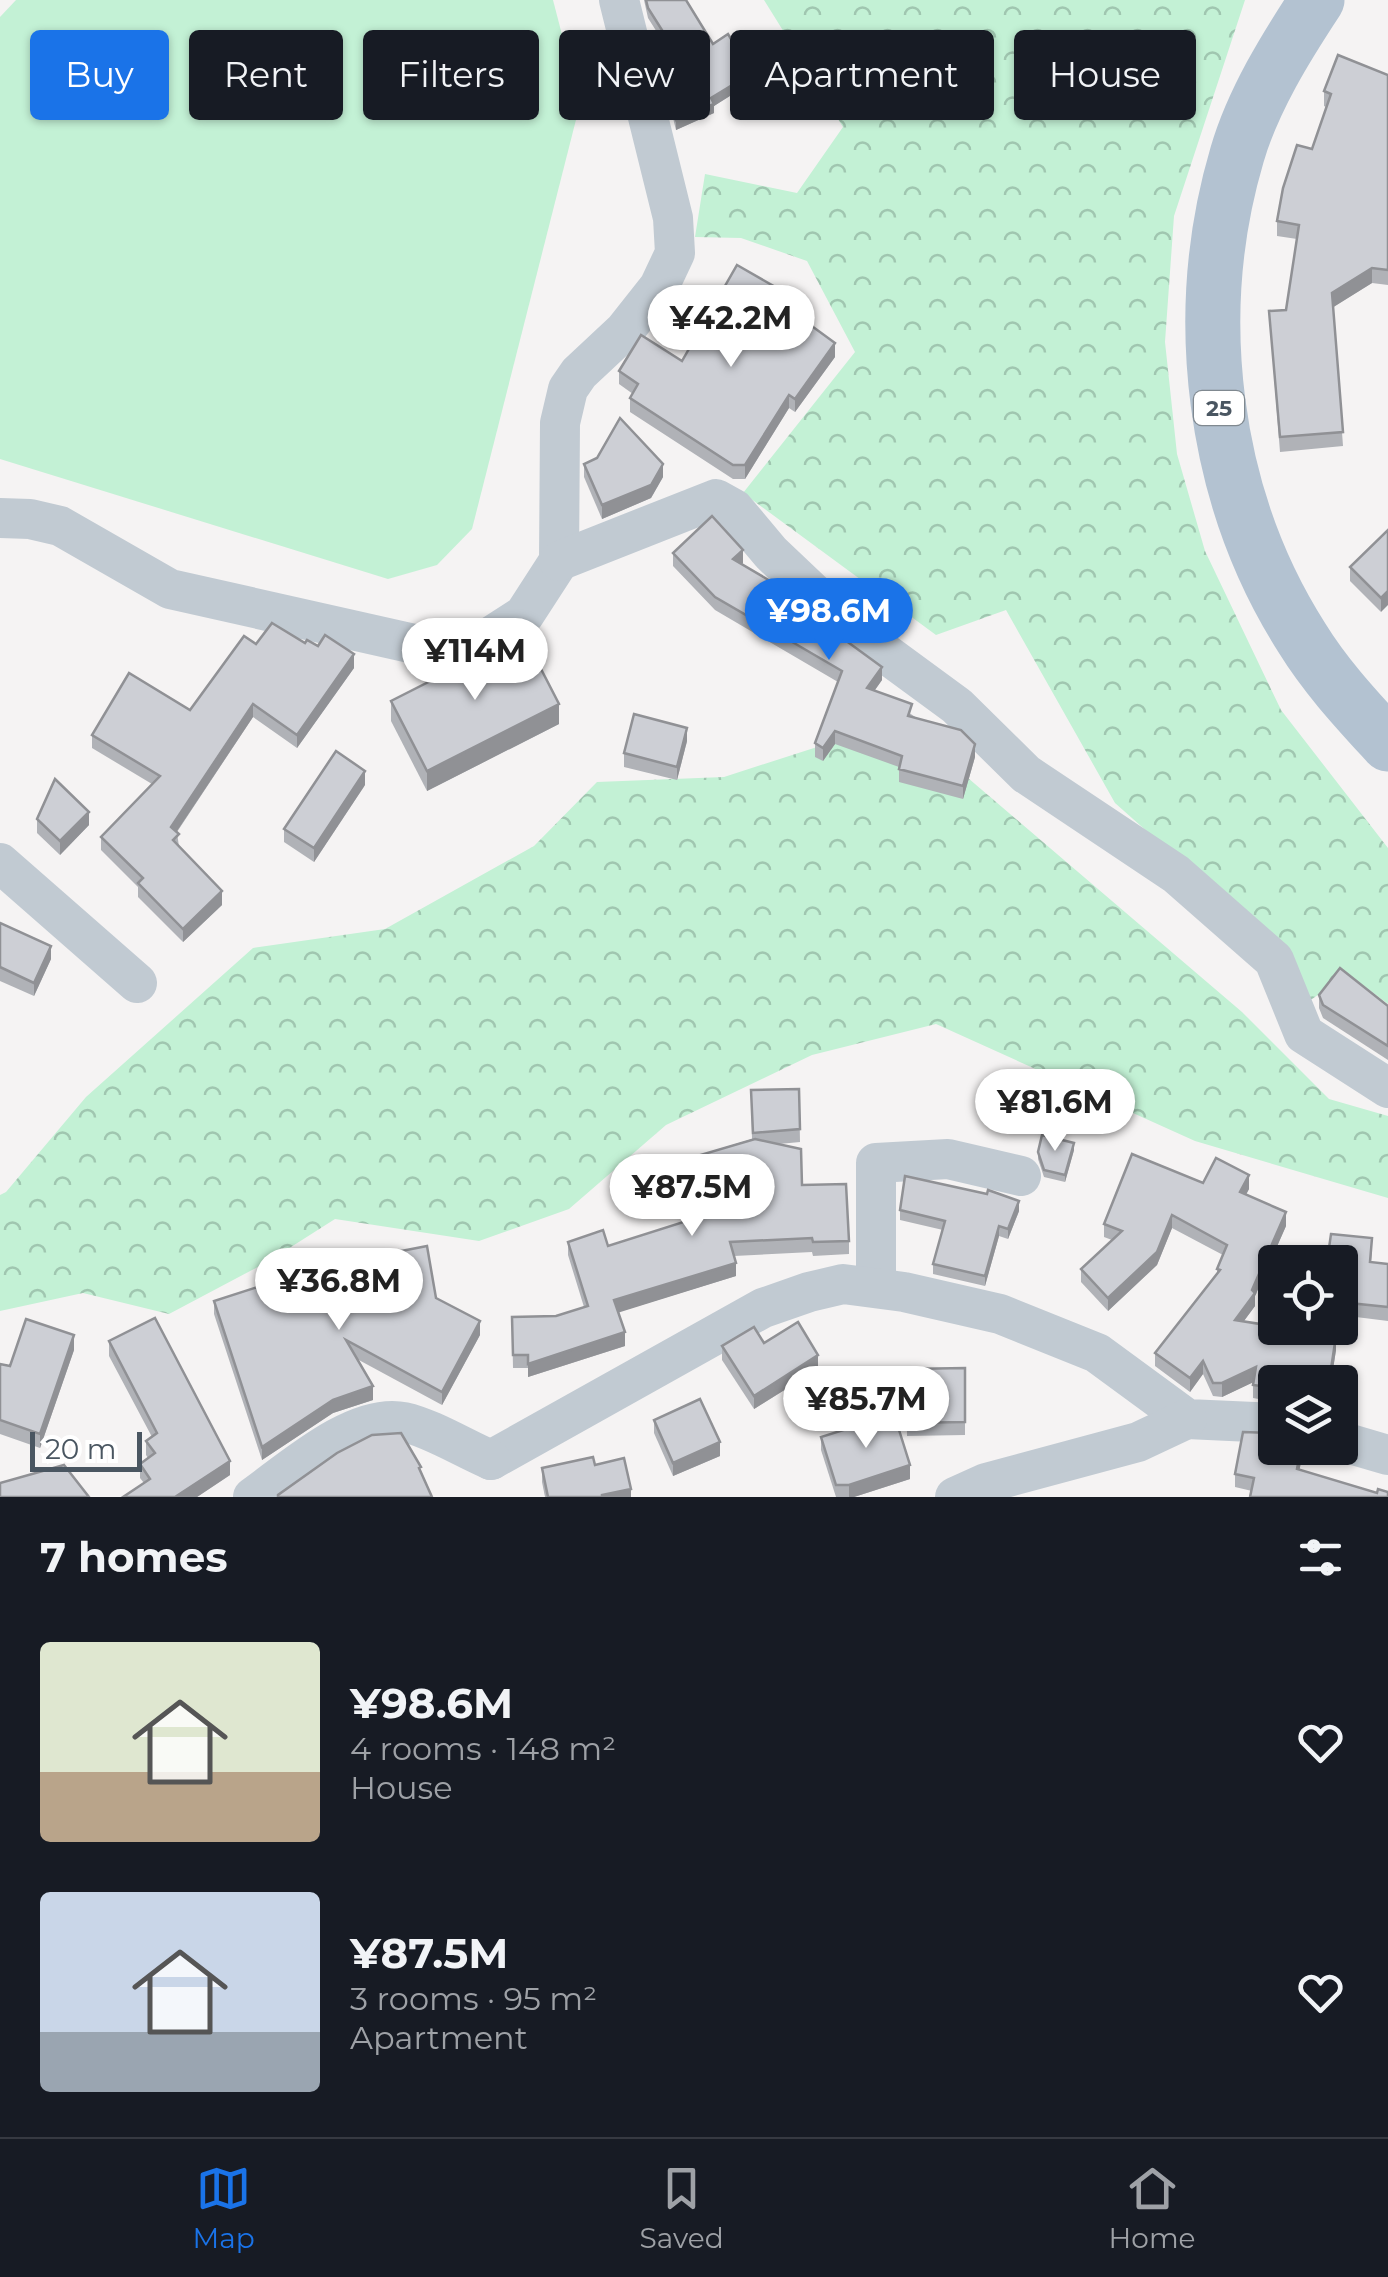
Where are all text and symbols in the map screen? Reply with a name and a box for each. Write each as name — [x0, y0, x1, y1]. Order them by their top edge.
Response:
chip: Buy — [30, 30, 169, 120]
chip: Rent — [189, 30, 343, 120]
chip: Filters — [363, 30, 539, 120]
chip: New — [559, 30, 710, 120]
chip: Apartment — [730, 30, 994, 120]
chip: House — [1014, 30, 1196, 120]
pin: ¥42.2M — [650, 285, 812, 370]
text: ¥42.2M — [670, 298, 792, 337]
road number: 25 — [1194, 391, 1244, 425]
pin: ¥98.6M — [748, 578, 910, 663]
text: ¥98.6M — [767, 591, 891, 630]
pin: ¥114M — [405, 618, 545, 703]
text: ¥114M — [424, 631, 526, 670]
pin: ¥81.6M — [974, 1069, 1136, 1154]
text: ¥81.6M — [997, 1082, 1113, 1121]
pin: ¥87.5M — [611, 1154, 773, 1239]
text: ¥87.5M — [632, 1167, 752, 1206]
map controls — [1258, 1245, 1358, 1465]
button: locate — [1258, 1245, 1358, 1345]
pin: ¥36.8M — [258, 1248, 420, 1333]
text: ¥36.8M — [277, 1261, 401, 1300]
button: layers — [1258, 1365, 1358, 1465]
pin: ¥85.7M — [785, 1366, 947, 1451]
text: ¥85.7M — [805, 1379, 927, 1418]
scale bar — [30, 1427, 142, 1472]
text: 20 m — [45, 1432, 116, 1466]
icon: filters — [1293, 1530, 1348, 1585]
text: 7 homes — [40, 1531, 228, 1583]
text: ¥98.6M — [350, 1677, 513, 1729]
icon: home — [120, 1682, 240, 1802]
icon: heart — [1293, 1715, 1348, 1770]
text: 4 rooms · 148 m² — [350, 1729, 616, 1768]
text: House — [350, 1768, 453, 1807]
text: ¥87.5M — [350, 1927, 508, 1979]
icon: home — [120, 1932, 240, 2052]
icon: heart — [1293, 1965, 1348, 2020]
text: 3 rooms · 95 m² — [350, 1979, 597, 2018]
text: Apartment — [350, 2018, 528, 2057]
tab: Map — [192, 2161, 255, 2255]
tab: Saved — [640, 2161, 724, 2255]
tab: Home — [1109, 2161, 1196, 2255]

